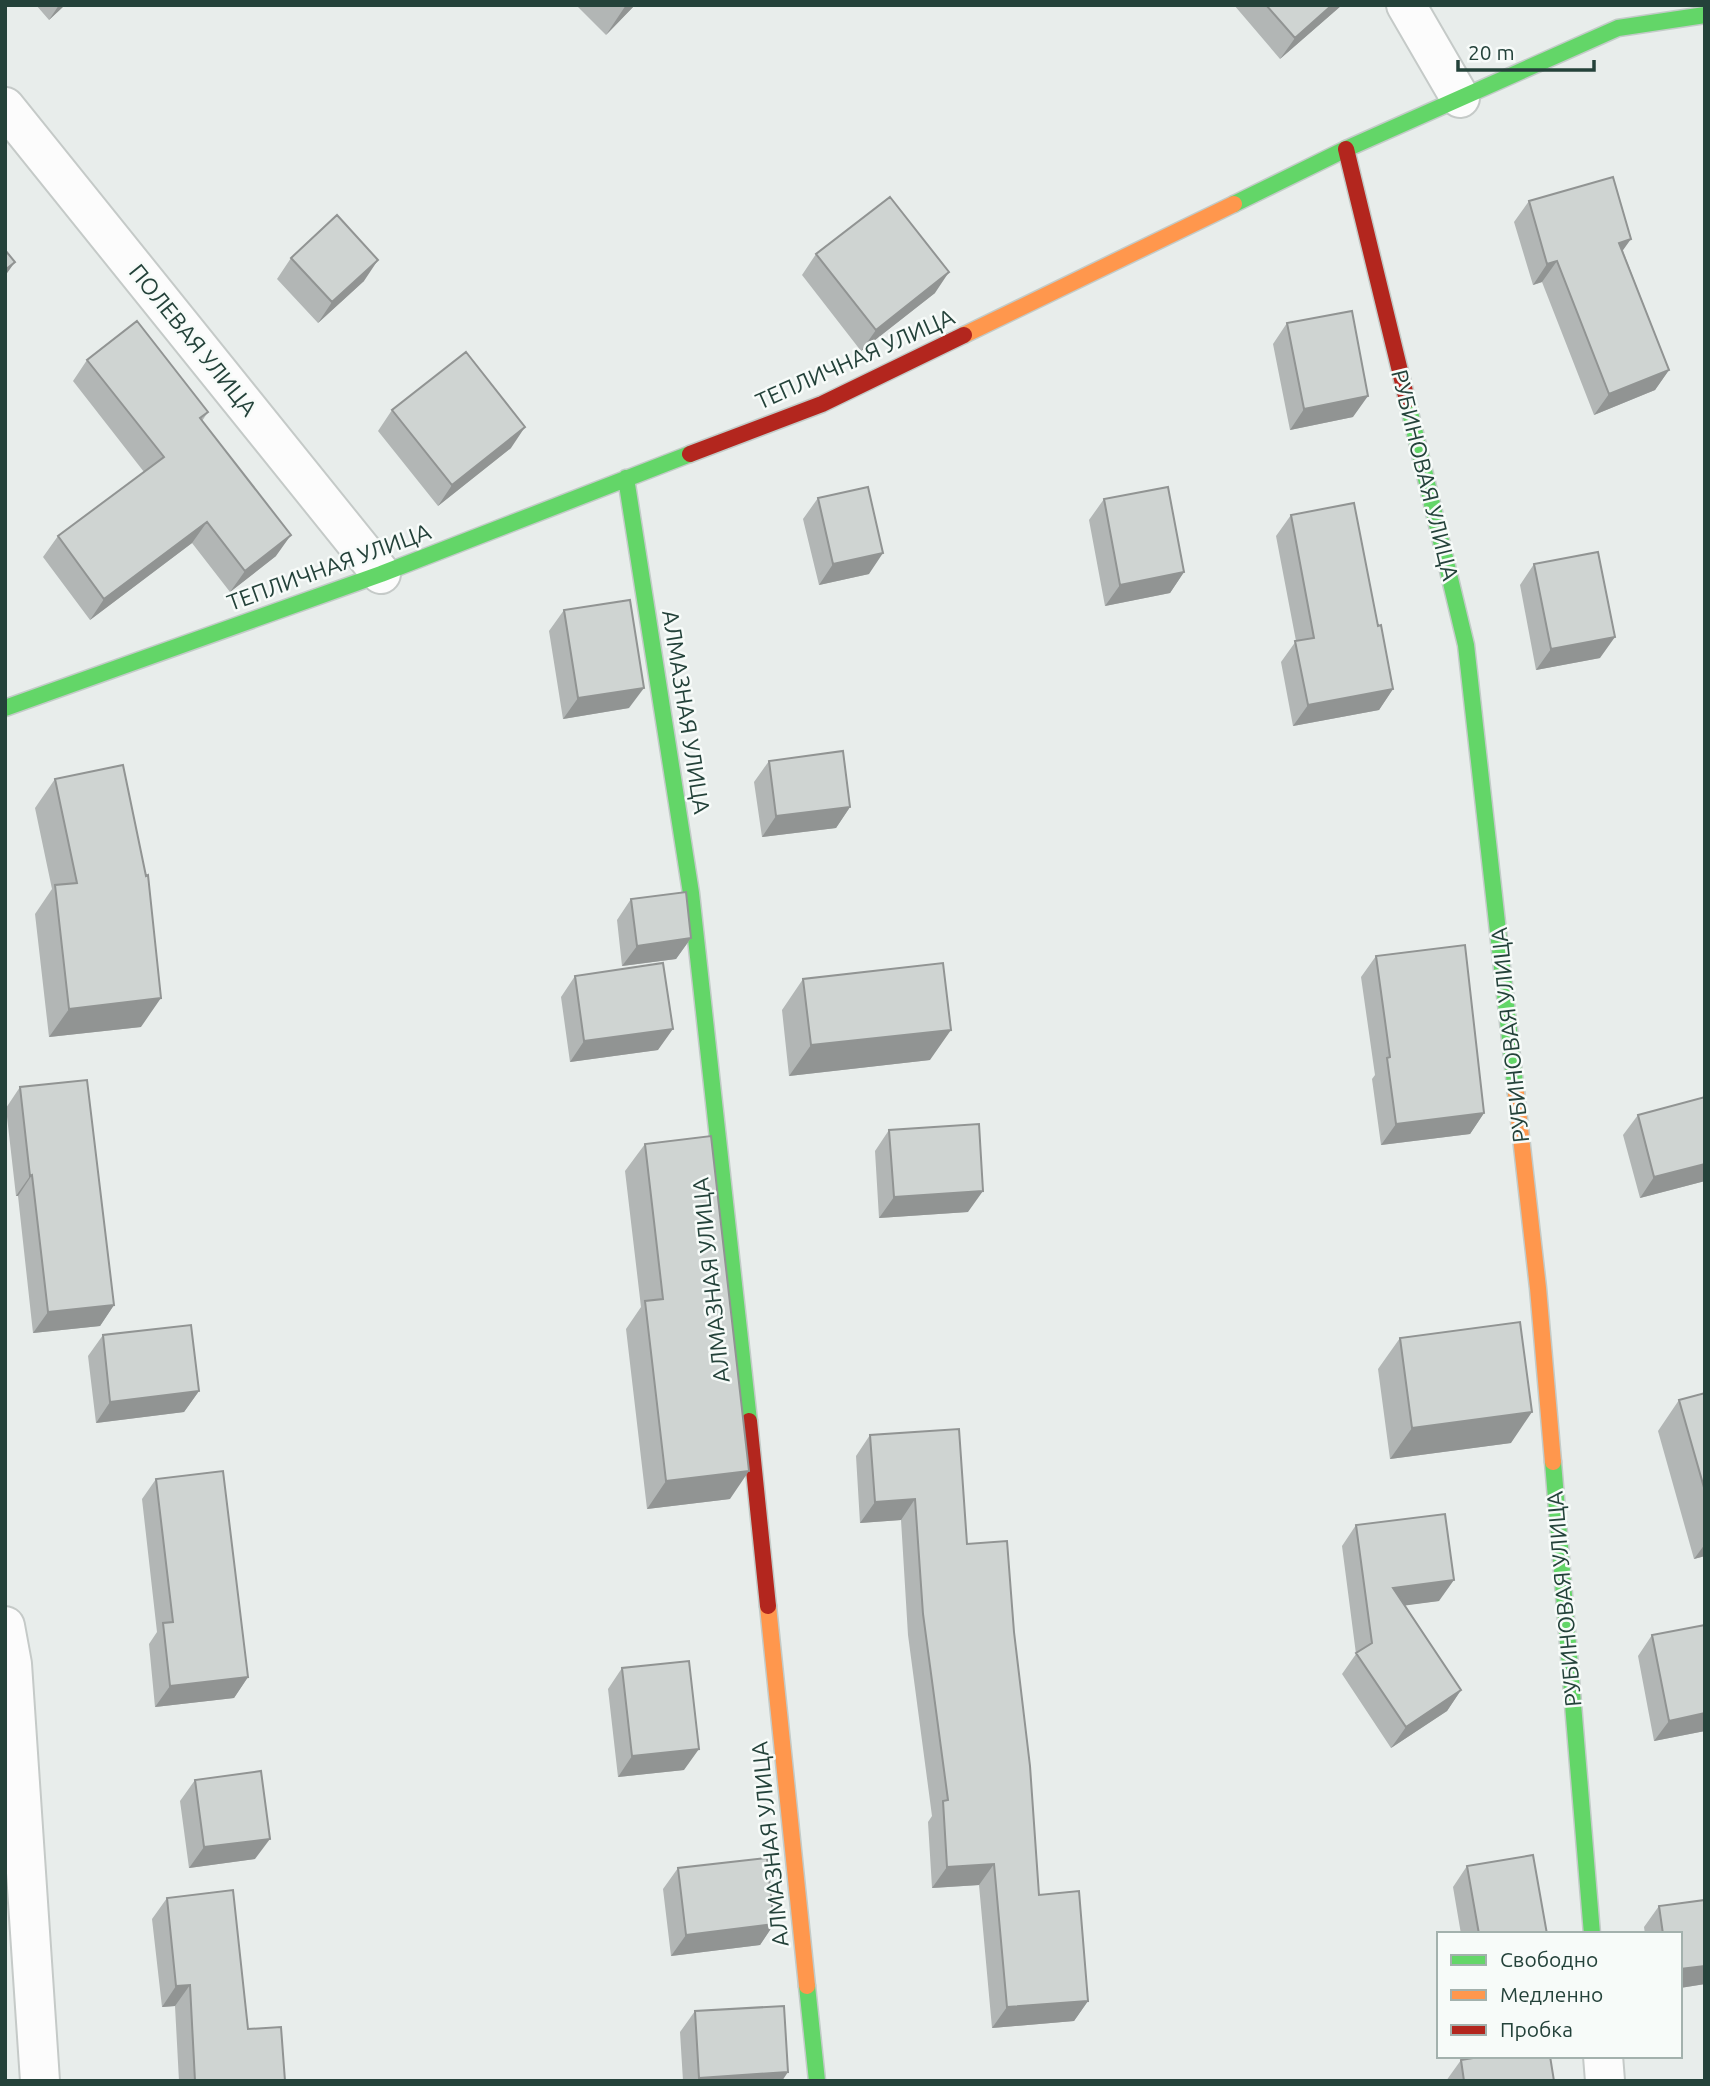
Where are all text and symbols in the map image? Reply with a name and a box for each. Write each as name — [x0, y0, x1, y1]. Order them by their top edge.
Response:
scale bar — [1458, 28, 1594, 72]
text: 20 m — [1468, 40, 1515, 64]
street label: ПОЛЕВАЯ УЛИЦА — [125, 259, 262, 420]
street label: ТЕПЛИЧНАЯ УЛИЦА — [752, 303, 958, 414]
street label: РУБИНОВАЯ УЛИЦА — [1387, 367, 1464, 583]
street label: ТЕПЛИЧНАЯ УЛИЦА — [224, 518, 434, 615]
street label: АЛМАЗНАЯ УЛИЦА — [658, 608, 715, 816]
street label: РУБИНОВАЯ УЛИЦА — [1486, 926, 1533, 1144]
street label: АЛМАЗНАЯ УЛИЦА — [687, 1176, 734, 1384]
street label: РУБИНОВАЯ УЛИЦА — [1542, 1490, 1585, 1708]
street label: АЛМАЗНАЯ УЛИЦА — [746, 1740, 793, 1948]
legend — [1437, 1932, 1682, 2058]
text: Свободно — [1500, 1947, 1598, 1971]
text: Медленно — [1500, 1982, 1603, 2006]
text: Пробка — [1500, 2017, 1573, 2041]

